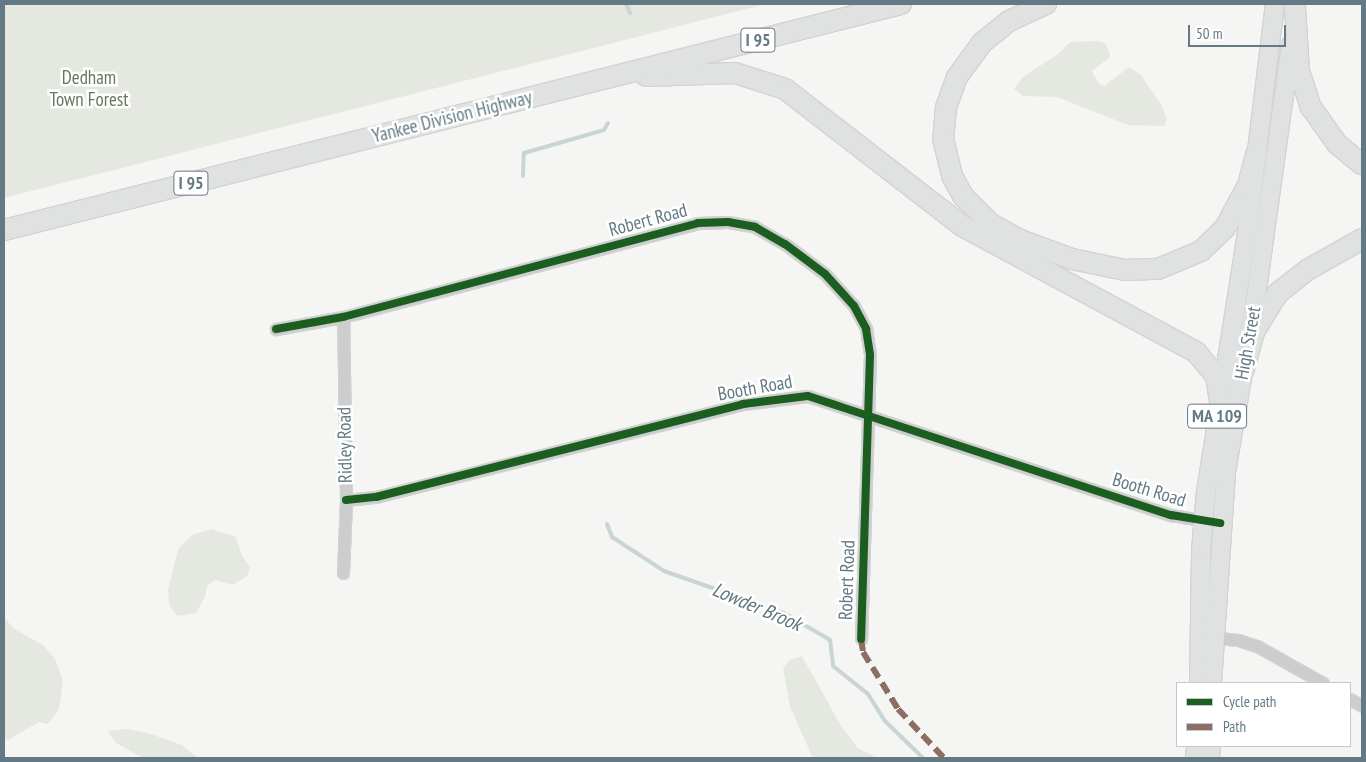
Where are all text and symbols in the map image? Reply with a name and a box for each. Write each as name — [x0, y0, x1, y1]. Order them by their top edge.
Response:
scale bar — [1191, 15, 1288, 47]
road number: I 95 — [739, 24, 777, 56]
text: 50 m — [1196, 24, 1222, 43]
park label: Dedham Town Forest — [50, 67, 128, 111]
street label: Yankee Division Highway — [370, 86, 534, 148]
road number: I 95 — [172, 168, 210, 198]
street label: Robert Road — [606, 199, 690, 241]
street label: High Street — [1230, 304, 1266, 382]
street label: Booth Road — [716, 370, 794, 406]
road number: MA 109 — [1186, 401, 1248, 432]
street label: Ridley Road — [333, 406, 357, 484]
street label: Booth Road — [1110, 468, 1188, 512]
street label: Robert Road — [834, 540, 860, 620]
water label: Lowder Brook — [709, 578, 805, 636]
legend — [1176, 682, 1351, 747]
text: Cycle path — [1223, 692, 1276, 711]
text: Path — [1223, 717, 1246, 736]

